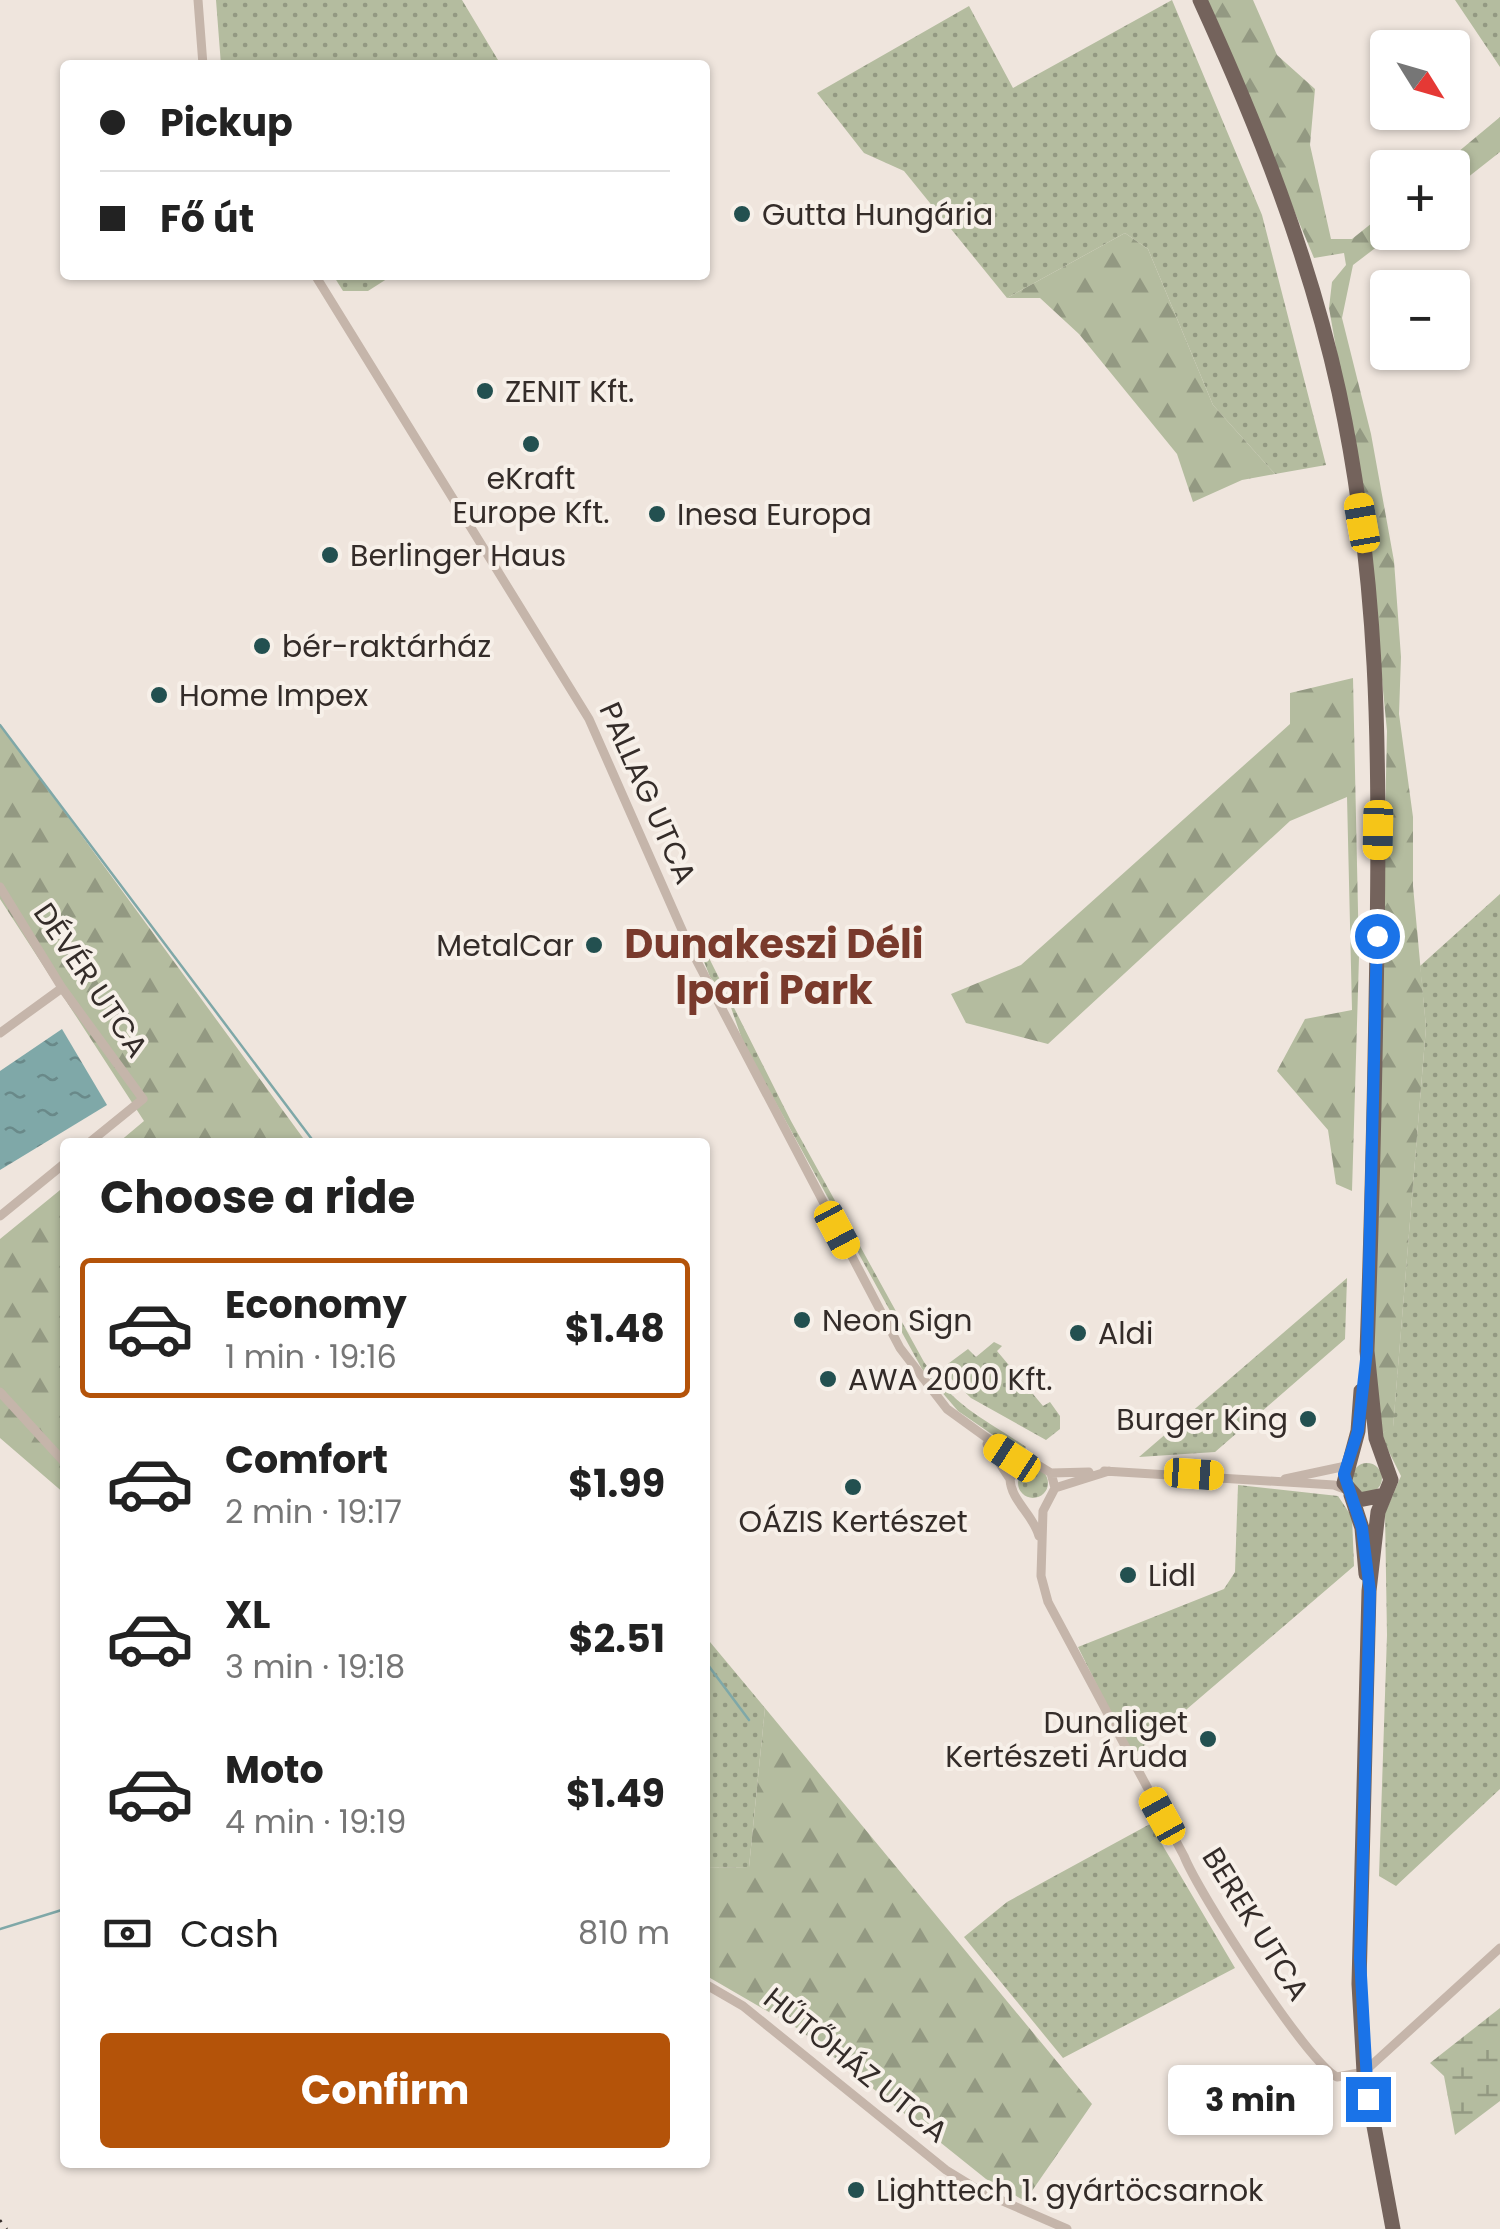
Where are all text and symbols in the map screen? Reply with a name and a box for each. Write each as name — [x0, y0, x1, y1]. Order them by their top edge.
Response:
north arrow — [1370, 30, 1470, 130]
map controls — [1370, 30, 1470, 370]
text: Pickup — [160, 96, 293, 149]
button: + — [1370, 150, 1470, 250]
text: Fő út — [160, 192, 254, 245]
place label: Gutta Hungária — [762, 193, 993, 236]
marker: Gutta Hungária — [731, 203, 753, 225]
button: − — [1370, 270, 1470, 370]
place label: ZENIT Kft. — [505, 370, 634, 413]
marker: ZENIT Kft. — [474, 380, 496, 402]
marker: eKraft Europe Kft. — [520, 433, 542, 455]
place label: eKraft Europe Kft. — [453, 457, 609, 534]
car — [1342, 491, 1382, 555]
place label: Inesa Europa — [677, 493, 872, 536]
marker: Inesa Europa — [646, 503, 668, 525]
place label: Berlinger Haus — [350, 534, 566, 577]
marker: Berlinger Haus — [319, 544, 341, 566]
place label: bér-raktárház — [282, 625, 491, 668]
marker: bér-raktárház — [251, 635, 273, 657]
place label: Home Impex — [179, 674, 368, 717]
marker: Home Impex — [148, 684, 170, 706]
street label: PALLAG UTCA — [589, 695, 707, 891]
car — [1362, 800, 1394, 860]
street label: DÉVÉR UTCA — [23, 894, 159, 1066]
route start — [1355, 914, 1400, 959]
district label: Dunakeszi Déli Ipari Park — [624, 916, 924, 1018]
place label: MetalCar — [436, 924, 574, 967]
marker: MetalCar — [583, 934, 605, 956]
text: Choose a ride — [100, 1166, 415, 1229]
car — [810, 1196, 864, 1264]
text: Economy — [225, 1278, 407, 1331]
icon: car — [105, 1283, 195, 1373]
place label: Neon Sign — [822, 1299, 973, 1342]
text: $1.48 — [565, 1302, 665, 1355]
marker: Neon Sign — [791, 1309, 813, 1331]
place label: Aldi — [1098, 1312, 1153, 1355]
marker: Aldi — [1067, 1322, 1089, 1344]
text: 1 min · 19:16 — [225, 1334, 397, 1379]
place label: AWA 2000 Kft. — [848, 1358, 1053, 1401]
marker: AWA 2000 Kft. — [817, 1368, 839, 1390]
place label: Burger King — [1116, 1398, 1288, 1441]
marker: Burger King — [1297, 1408, 1319, 1430]
car — [979, 1429, 1045, 1487]
text: Comfort — [225, 1433, 388, 1486]
icon: car — [105, 1438, 195, 1528]
text: $1.99 — [568, 1457, 665, 1510]
car — [1163, 1457, 1225, 1491]
marker: OÁZIS Kertészet — [842, 1476, 864, 1498]
text: 2 min · 19:17 — [225, 1489, 402, 1534]
place label: OÁZIS Kertészet — [738, 1500, 968, 1543]
place label: Lidl — [1148, 1554, 1196, 1597]
marker: Lidl — [1117, 1564, 1139, 1586]
text: XL — [225, 1588, 270, 1641]
icon: car — [105, 1593, 195, 1683]
text: $2.51 — [569, 1612, 665, 1665]
text: 3 min · 19:18 — [225, 1644, 405, 1689]
place label: Dunaliget Kertészeti Áruda — [945, 1701, 1188, 1778]
marker: Dunaliget Kertészeti Áruda — [1197, 1728, 1219, 1750]
text: Moto — [225, 1743, 324, 1796]
icon: car — [105, 1748, 195, 1838]
text: $1.49 — [566, 1767, 665, 1820]
car — [1134, 1782, 1190, 1850]
text: 4 min · 19:19 — [225, 1799, 406, 1844]
street label: BEREK UTCA — [1192, 1839, 1320, 2009]
icon: cash — [100, 1906, 155, 1961]
text: Cash — [180, 1907, 279, 1960]
text: 810 m — [578, 1910, 670, 1955]
street label: HŰTŐHÁZ UTCA — [755, 1977, 957, 2153]
button: Confirm — [100, 2033, 670, 2148]
callout: 3 min — [1168, 2064, 1333, 2134]
text: 3 min — [1205, 2077, 1296, 2122]
route end — [1346, 2077, 1391, 2122]
place label: Lighttech 1. gyártöcsarnok — [876, 2169, 1264, 2212]
marker: Lighttech 1. gyártöcsarnok — [845, 2179, 867, 2201]

